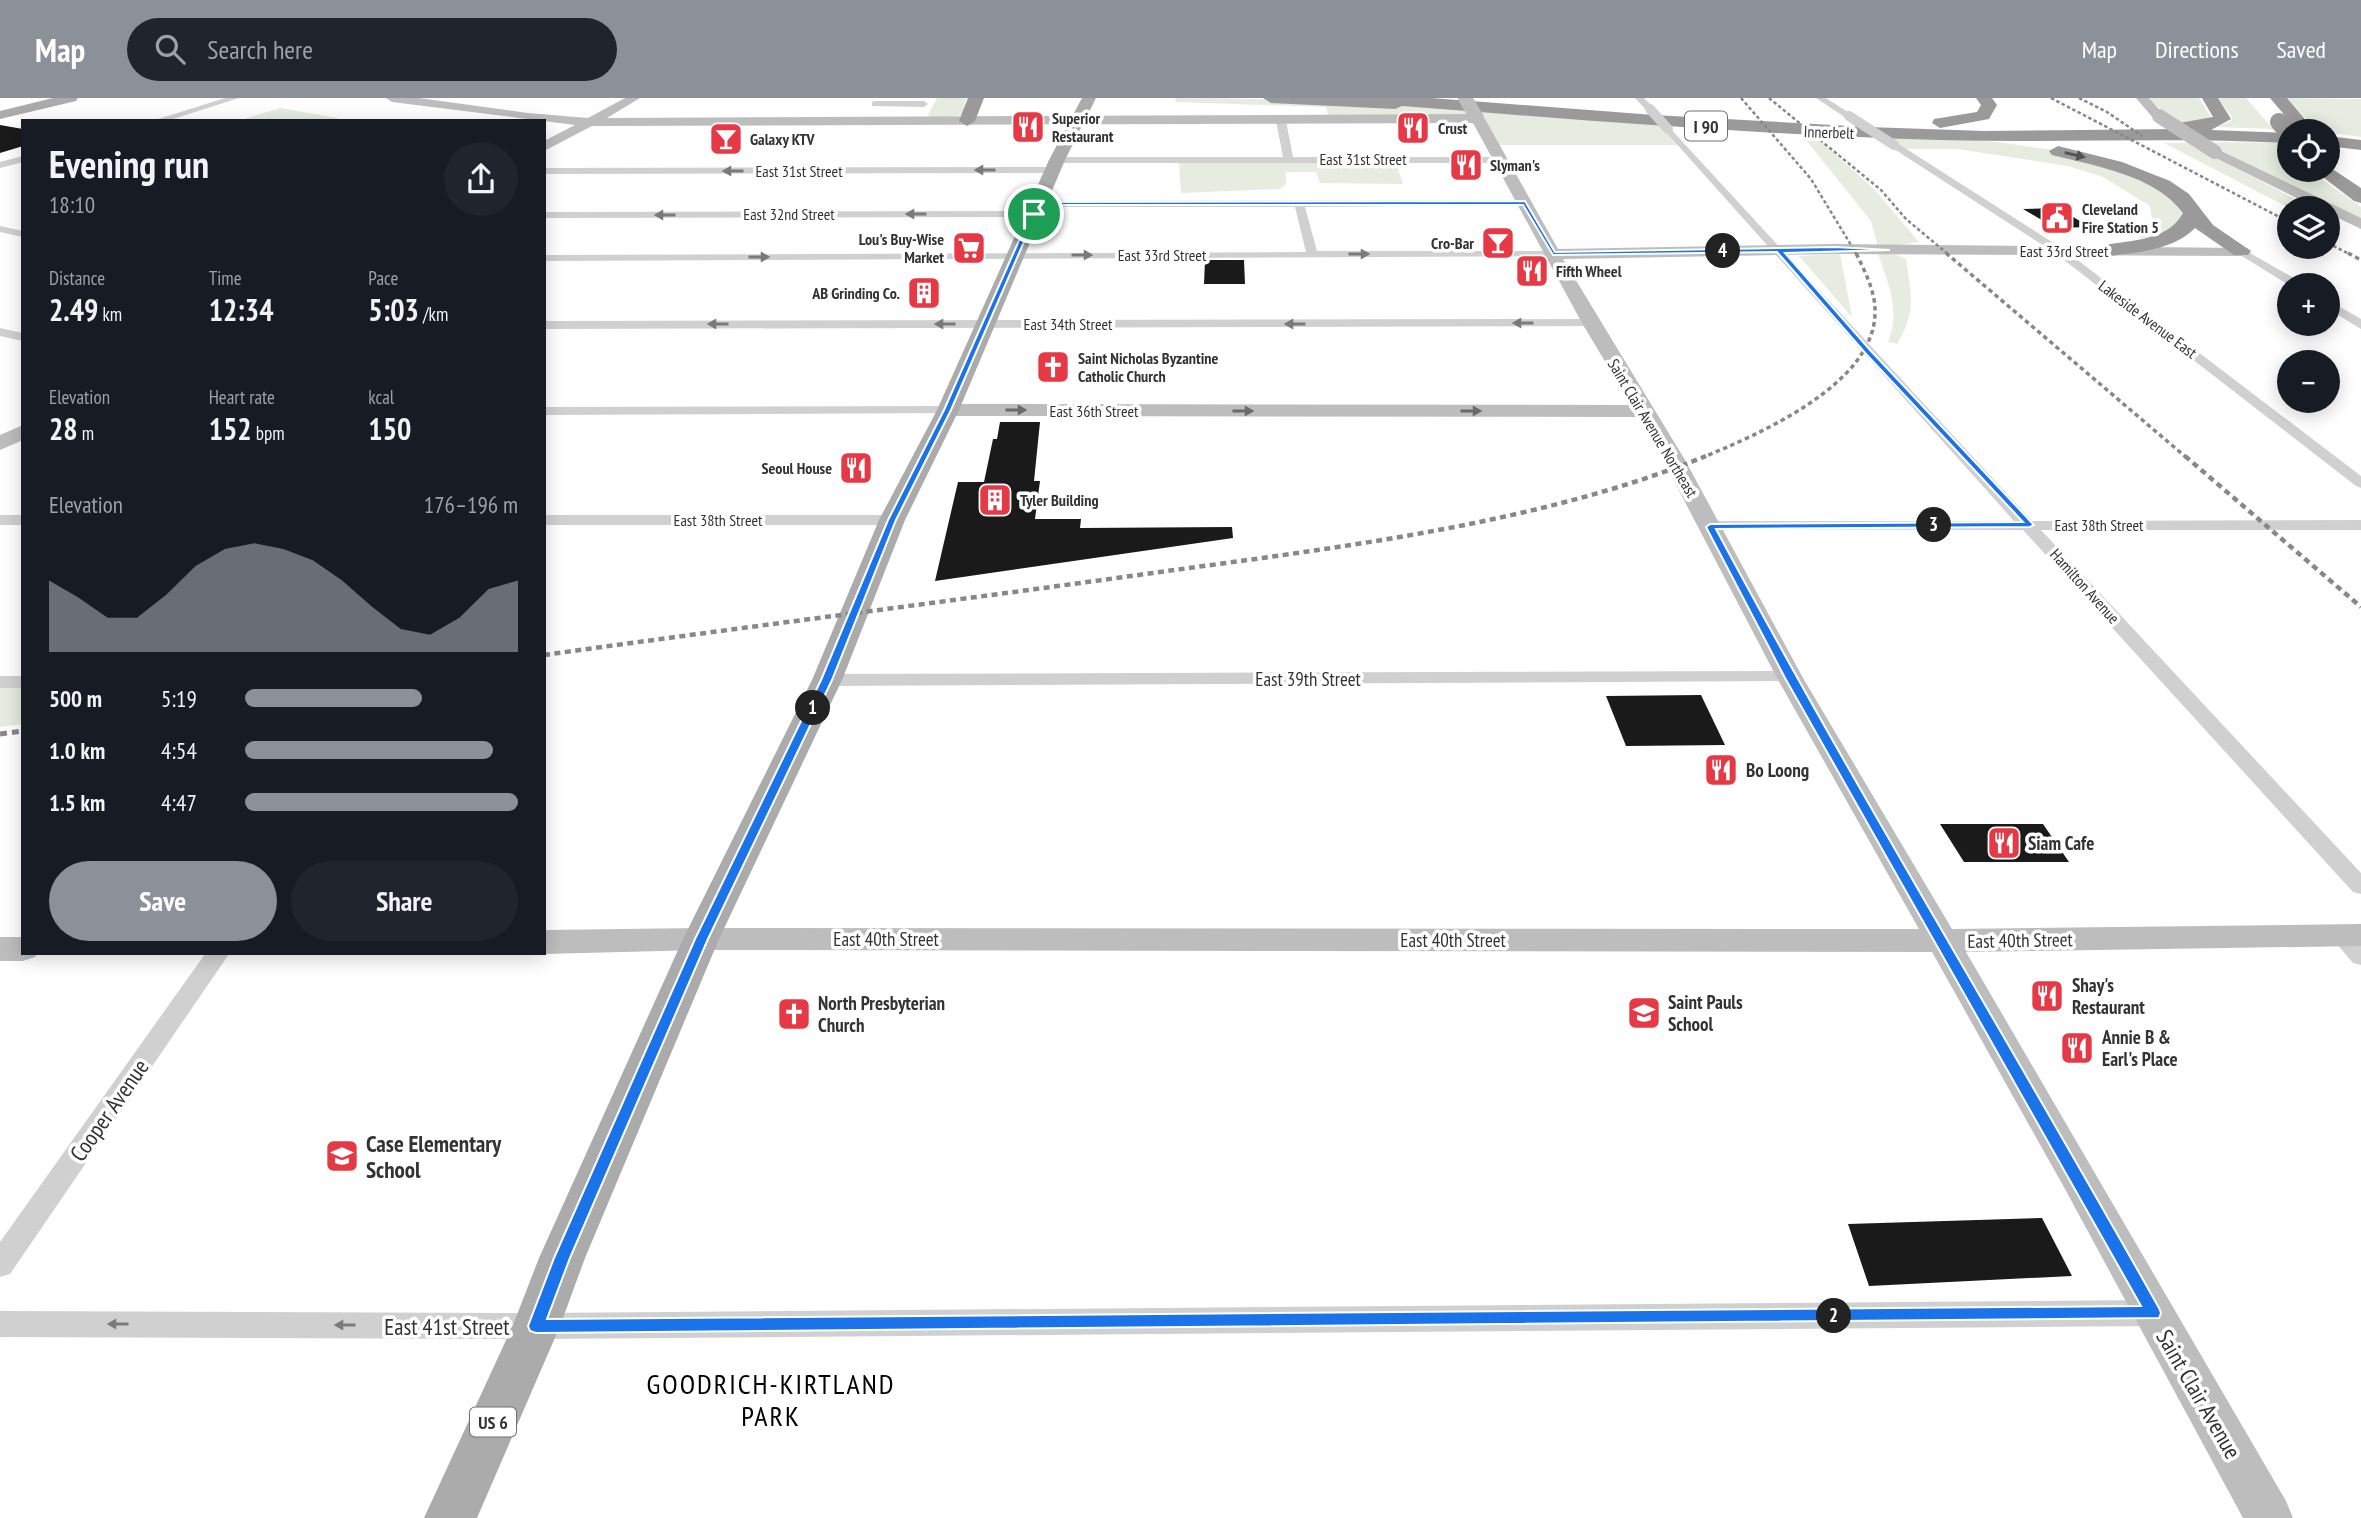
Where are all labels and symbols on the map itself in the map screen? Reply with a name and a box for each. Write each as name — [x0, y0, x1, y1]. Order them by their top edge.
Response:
restaurant icon: Superior Restaurant — [1009, 108, 1047, 146]
place label: Superior Restaurant — [1052, 108, 1114, 146]
restaurant icon: Crust — [1394, 109, 1432, 147]
road number: I 90 — [1685, 111, 1727, 140]
place label: Crust — [1438, 118, 1468, 138]
bar icon: Galaxy KTV — [707, 120, 745, 158]
street label: Innerbelt — [1803, 121, 1855, 143]
place label: Galaxy KTV — [750, 129, 815, 149]
restaurant icon: Slyman's — [1447, 146, 1485, 184]
street label: East 31st Street — [1319, 149, 1407, 169]
one-way arrow — [2064, 150, 2086, 161]
place label: Slyman's — [1490, 155, 1540, 175]
street label: East 31st Street — [755, 161, 843, 181]
one-way arrow — [974, 164, 996, 176]
one-way arrow — [722, 165, 744, 177]
pin — [1004, 184, 1064, 244]
public building icon: Cleveland Fire Station 5 — [2038, 199, 2076, 237]
place label: Cleveland Fire Station 5 — [2082, 199, 2159, 237]
street label: East 32nd Street — [743, 204, 835, 224]
one-way arrow — [905, 208, 927, 220]
one-way arrow — [653, 209, 675, 221]
bar icon: Cro-Bar — [1479, 224, 1517, 262]
place label: Lou's Buy-Wise Market — [859, 229, 944, 267]
supermarket icon: Lou's Buy-Wise Market — [950, 229, 988, 267]
place label: Cro-Bar — [1431, 233, 1474, 253]
pin: 4 — [1706, 234, 1740, 268]
street label: East 33rd Street — [2020, 241, 2109, 261]
street label: East 33rd Street — [1118, 245, 1207, 265]
one-way arrow — [1348, 248, 1370, 260]
one-way arrow — [1072, 249, 1094, 261]
one-way arrow — [749, 251, 771, 263]
restaurant icon: Fifth Wheel — [1513, 252, 1551, 290]
place label: Fifth Wheel — [1556, 261, 1622, 281]
building icon: AB Grinding Co. — [905, 274, 943, 312]
street label: Lakeside Avenue East — [2095, 276, 2202, 363]
place label: AB Grinding Co. — [811, 283, 900, 303]
street label: East 34th Street — [1024, 314, 1113, 334]
one-way arrow — [706, 318, 728, 330]
one-way arrow — [934, 318, 956, 330]
one-way arrow — [1284, 318, 1306, 330]
one-way arrow — [1511, 318, 1533, 329]
church icon: Saint Nicholas Byzantine Catholic Church — [1034, 348, 1072, 386]
place label: Saint Nicholas Byzantine Catholic Church — [1078, 348, 1218, 386]
street label: Saint Clair Avenue Northeast — [1604, 355, 1703, 501]
street label: East 36th Street — [1050, 401, 1139, 421]
one-way arrow — [1005, 404, 1027, 416]
one-way arrow — [1233, 405, 1255, 417]
one-way arrow — [1460, 405, 1482, 417]
restaurant icon: Seoul House — [837, 449, 875, 487]
place label: Seoul House — [761, 458, 832, 478]
building icon: Tyler Building — [976, 481, 1014, 519]
place label: Tyler Building — [1020, 490, 1098, 510]
pin: 3 — [1916, 508, 1952, 542]
street label: East 38th Street — [674, 510, 763, 530]
street label: East 38th Street — [2055, 515, 2144, 535]
street label: Hamilton Avenue — [2046, 544, 2124, 628]
street label: East 39th Street — [1255, 667, 1362, 691]
pin: 1 — [796, 690, 830, 726]
restaurant icon: Bo Loong — [1702, 751, 1740, 789]
place label: Bo Loong — [1746, 758, 1809, 782]
restaurant icon: Siam Cafe — [1985, 824, 2023, 862]
place label: Siam Cafe — [2028, 831, 2094, 855]
street label: East 40th Street — [833, 927, 940, 951]
street label: East 40th Street — [1967, 927, 2074, 953]
street label: East 40th Street — [1400, 928, 1507, 952]
place label: Shay's Restaurant — [2072, 973, 2145, 1019]
restaurant icon: Shay's Restaurant — [2028, 977, 2066, 1015]
place label: Saint Pauls School — [1668, 990, 1743, 1036]
place label: North Presbyterian Church — [818, 991, 945, 1037]
school or university icon: Saint Pauls School — [1625, 994, 1663, 1032]
church icon: North Presbyterian Church — [775, 995, 813, 1033]
place label: Annie B & Earl's Place — [2101, 1025, 2178, 1071]
restaurant icon: Annie B & Earl's Place — [2058, 1029, 2096, 1067]
street label: Cooper Avenue — [63, 1053, 155, 1167]
place label: Case Elementary School — [366, 1129, 502, 1184]
school or university icon: Case Elementary School — [323, 1137, 361, 1175]
pin: 2 — [1816, 1298, 1852, 1334]
street label: East 41st Street — [384, 1312, 510, 1341]
one-way arrow — [107, 1318, 129, 1330]
one-way arrow — [334, 1319, 356, 1331]
street label: Saint Clair Avenue — [2150, 1324, 2248, 1464]
district label: GOODRICH-KIRTLAND PARK — [647, 1365, 895, 1434]
road number: US 6 — [470, 1408, 516, 1436]

